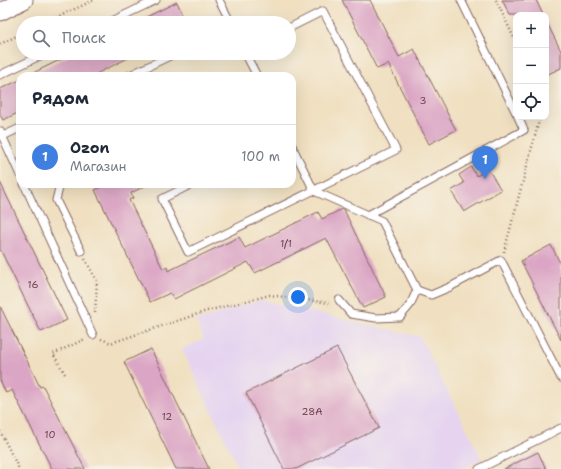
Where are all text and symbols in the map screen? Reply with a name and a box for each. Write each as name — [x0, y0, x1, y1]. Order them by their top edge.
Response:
map controls — [513, 12, 549, 120]
button: + — [513, 12, 549, 48]
search box — [16, 16, 296, 60]
icon: search — [30, 27, 52, 49]
text: Поиск — [62, 28, 106, 48]
button: − — [513, 48, 549, 84]
button: locate — [513, 84, 549, 120]
text: Рядом — [32, 87, 89, 109]
house number: 3 — [420, 94, 427, 107]
text: Ozon — [70, 138, 110, 158]
pin: 1 — [472, 146, 498, 179]
text: 1 — [42, 148, 48, 165]
text: 100 m — [241, 148, 280, 165]
text: Магазин — [70, 158, 126, 175]
house number: 1/1 — [280, 237, 292, 250]
house number: 16 — [28, 278, 38, 291]
your location — [288, 287, 308, 307]
house number: 28А — [302, 405, 322, 418]
house number: 12 — [162, 410, 172, 423]
house number: 10 — [45, 428, 55, 441]

